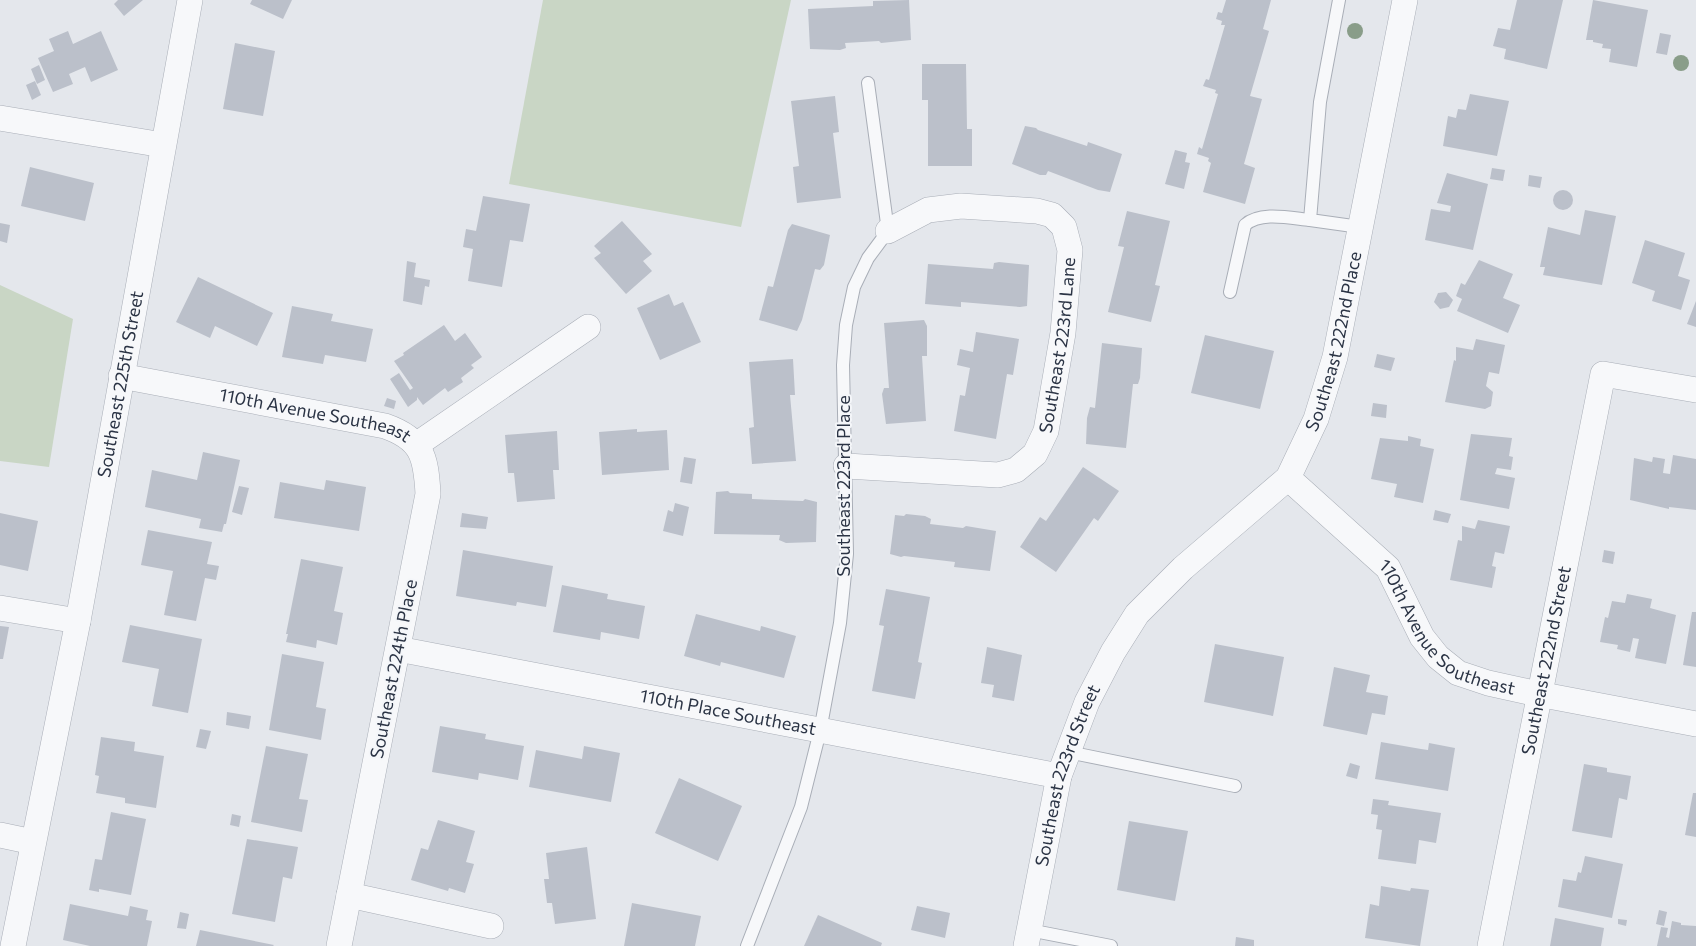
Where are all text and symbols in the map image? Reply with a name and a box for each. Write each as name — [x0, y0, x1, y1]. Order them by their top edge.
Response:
street label: Southeast 222nd Place — [1300, 249, 1365, 435]
street label: Southeast 223rd Lane — [1034, 256, 1079, 435]
street label: Southeast 225th Street — [92, 289, 147, 479]
street label: 110th Avenue Southeast — [218, 383, 416, 446]
street label: Southeast 223rd Place — [832, 395, 854, 577]
street label: 110th Avenue Southeast — [1375, 554, 1517, 699]
street label: Southeast 222nd Street — [1516, 564, 1575, 757]
street label: Southeast 224th Place — [365, 577, 421, 760]
street label: Southeast 223rd Street — [1030, 680, 1104, 868]
street label: 110th Place Southeast — [638, 684, 818, 739]

